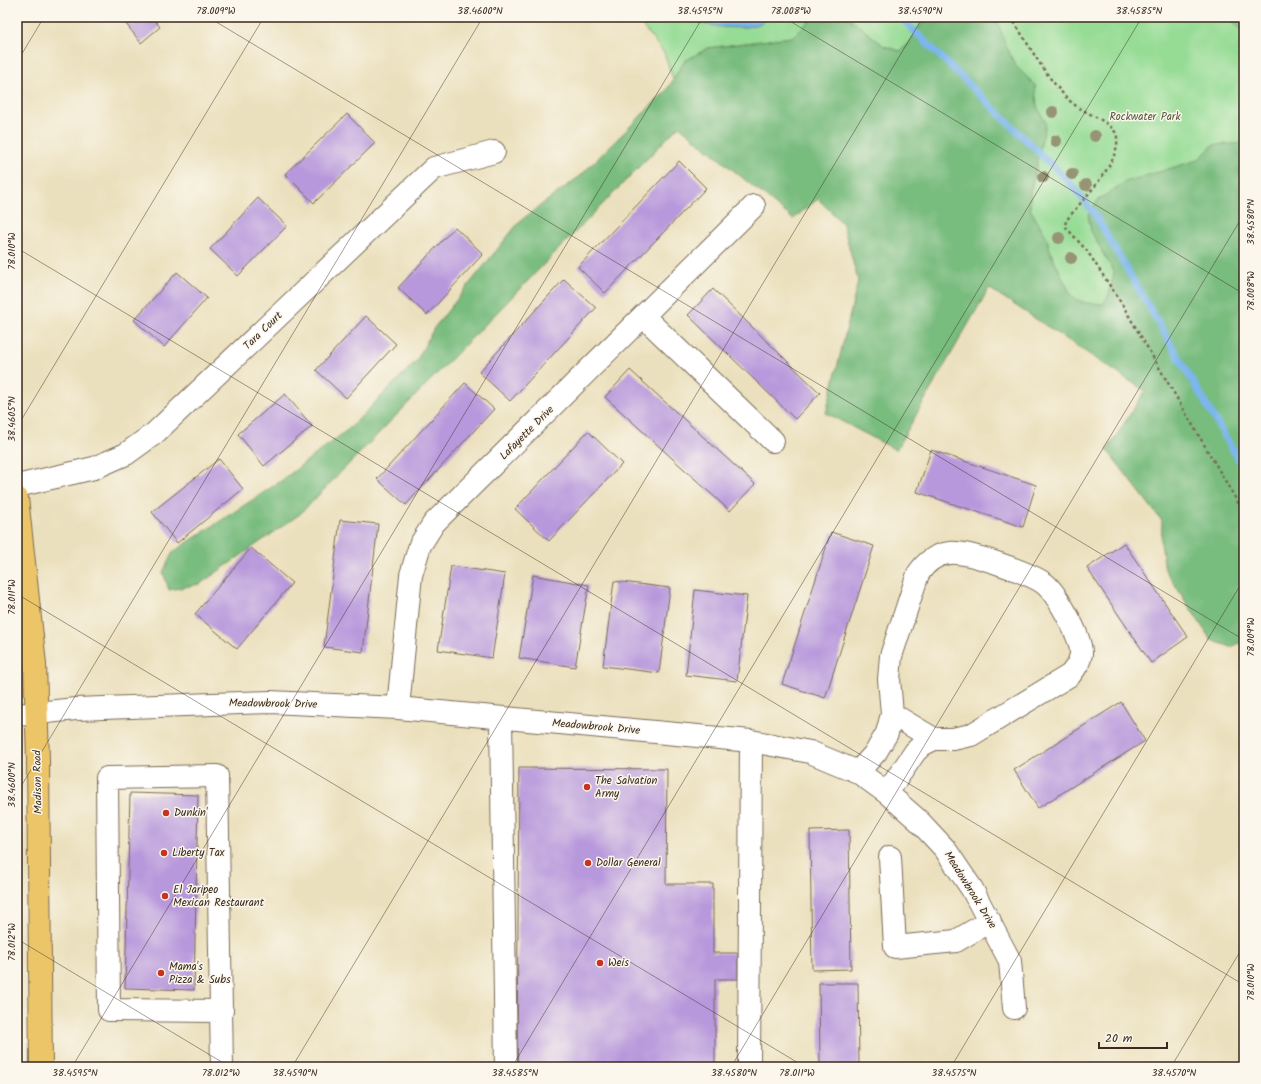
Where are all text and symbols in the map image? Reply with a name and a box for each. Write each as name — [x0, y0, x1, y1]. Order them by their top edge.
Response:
text: 78.009°W — [196, 3, 236, 19]
text: 38.4600°N — [457, 3, 503, 19]
text: 38.4595°N — [677, 3, 723, 19]
text: 78.008°W — [771, 3, 811, 19]
text: 38.4590°N — [897, 3, 943, 19]
text: 38.4585°N — [1116, 3, 1162, 19]
park label: Rockwater Park — [1109, 108, 1181, 126]
text: 38.4580°N — [1243, 199, 1259, 245]
text: 78.010°W — [4, 232, 20, 270]
text: 78.008°W — [1243, 271, 1259, 311]
street label: Tara Court — [239, 307, 287, 354]
text: 38.4605°N — [4, 396, 20, 442]
street label: Lafayette Drive — [495, 401, 559, 465]
text: 78.011°W — [4, 579, 20, 615]
text: 78.009°W — [1243, 617, 1259, 657]
street label: Meadowbrook Drive — [229, 694, 317, 714]
street label: Meadowbrook Drive — [551, 714, 641, 740]
street label: Madison Road — [28, 749, 48, 814]
text: 38.4600°N — [4, 762, 20, 808]
place label: The Salvation Army — [595, 772, 657, 803]
marker: The Salvation Army — [582, 782, 592, 792]
place label: Dunkin' — [174, 804, 208, 822]
marker: Dunkin' — [161, 808, 171, 818]
place label: Liberty Tax — [172, 844, 225, 862]
marker: Liberty Tax — [159, 848, 169, 858]
street label: Meadowbrook Drive — [939, 848, 1001, 932]
place label: Dollar General — [596, 854, 661, 872]
marker: Dollar General — [583, 858, 593, 868]
place label: El Jaripeo Mexican Restaurant — [173, 881, 265, 912]
marker: El Jaripeo Mexican Restaurant — [160, 891, 170, 901]
text: 78.012°W — [4, 923, 20, 961]
place label: Weis — [608, 954, 629, 972]
place label: Mama's Pizza & Subs — [169, 958, 231, 989]
marker: Weis — [595, 958, 605, 968]
text: 78.010°W — [1243, 963, 1259, 1001]
marker: Mama's Pizza & Subs — [156, 968, 166, 978]
scale bar — [1099, 1024, 1167, 1050]
text: 20 m — [1105, 1029, 1133, 1048]
text: 38.4595°N — [52, 1065, 98, 1081]
text: 78.012°W — [202, 1065, 240, 1081]
text: 38.4590°N — [272, 1065, 318, 1081]
text: 38.4585°N — [492, 1065, 538, 1081]
text: 38.4580°N — [711, 1065, 757, 1081]
text: 78.011°W — [779, 1065, 815, 1081]
text: 38.4575°N — [931, 1065, 977, 1081]
text: 38.4570°N — [1152, 1065, 1197, 1081]

